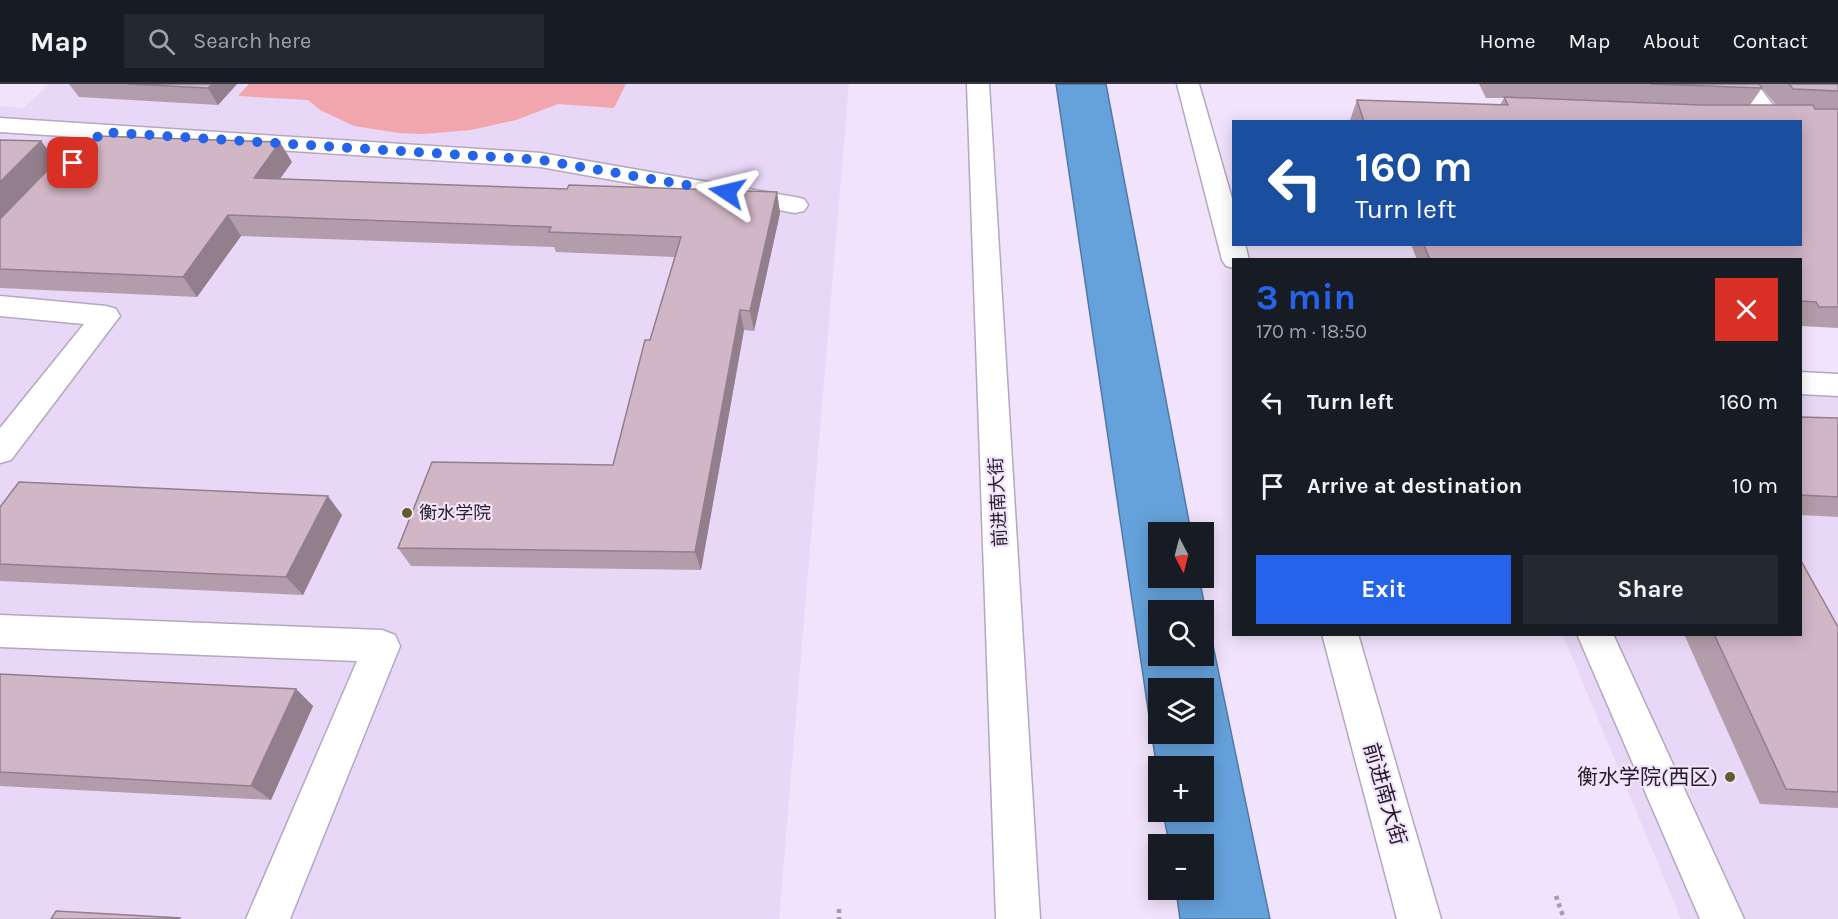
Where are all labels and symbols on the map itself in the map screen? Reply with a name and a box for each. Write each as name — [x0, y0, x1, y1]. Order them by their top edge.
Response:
pin — [47, 137, 98, 188]
position arrow — [695, 160, 759, 224]
street label: 前进南大街 — [985, 456, 1011, 548]
place label: 衡水学院 — [419, 502, 491, 524]
marker: 衡水学院 — [400, 506, 414, 520]
north arrow — [1148, 522, 1214, 588]
street label: 前进南大街 — [1359, 740, 1411, 848]
place label: 衡水学院(西区) — [1577, 765, 1718, 789]
marker: 衡水学院(西区) — [1723, 770, 1737, 784]

